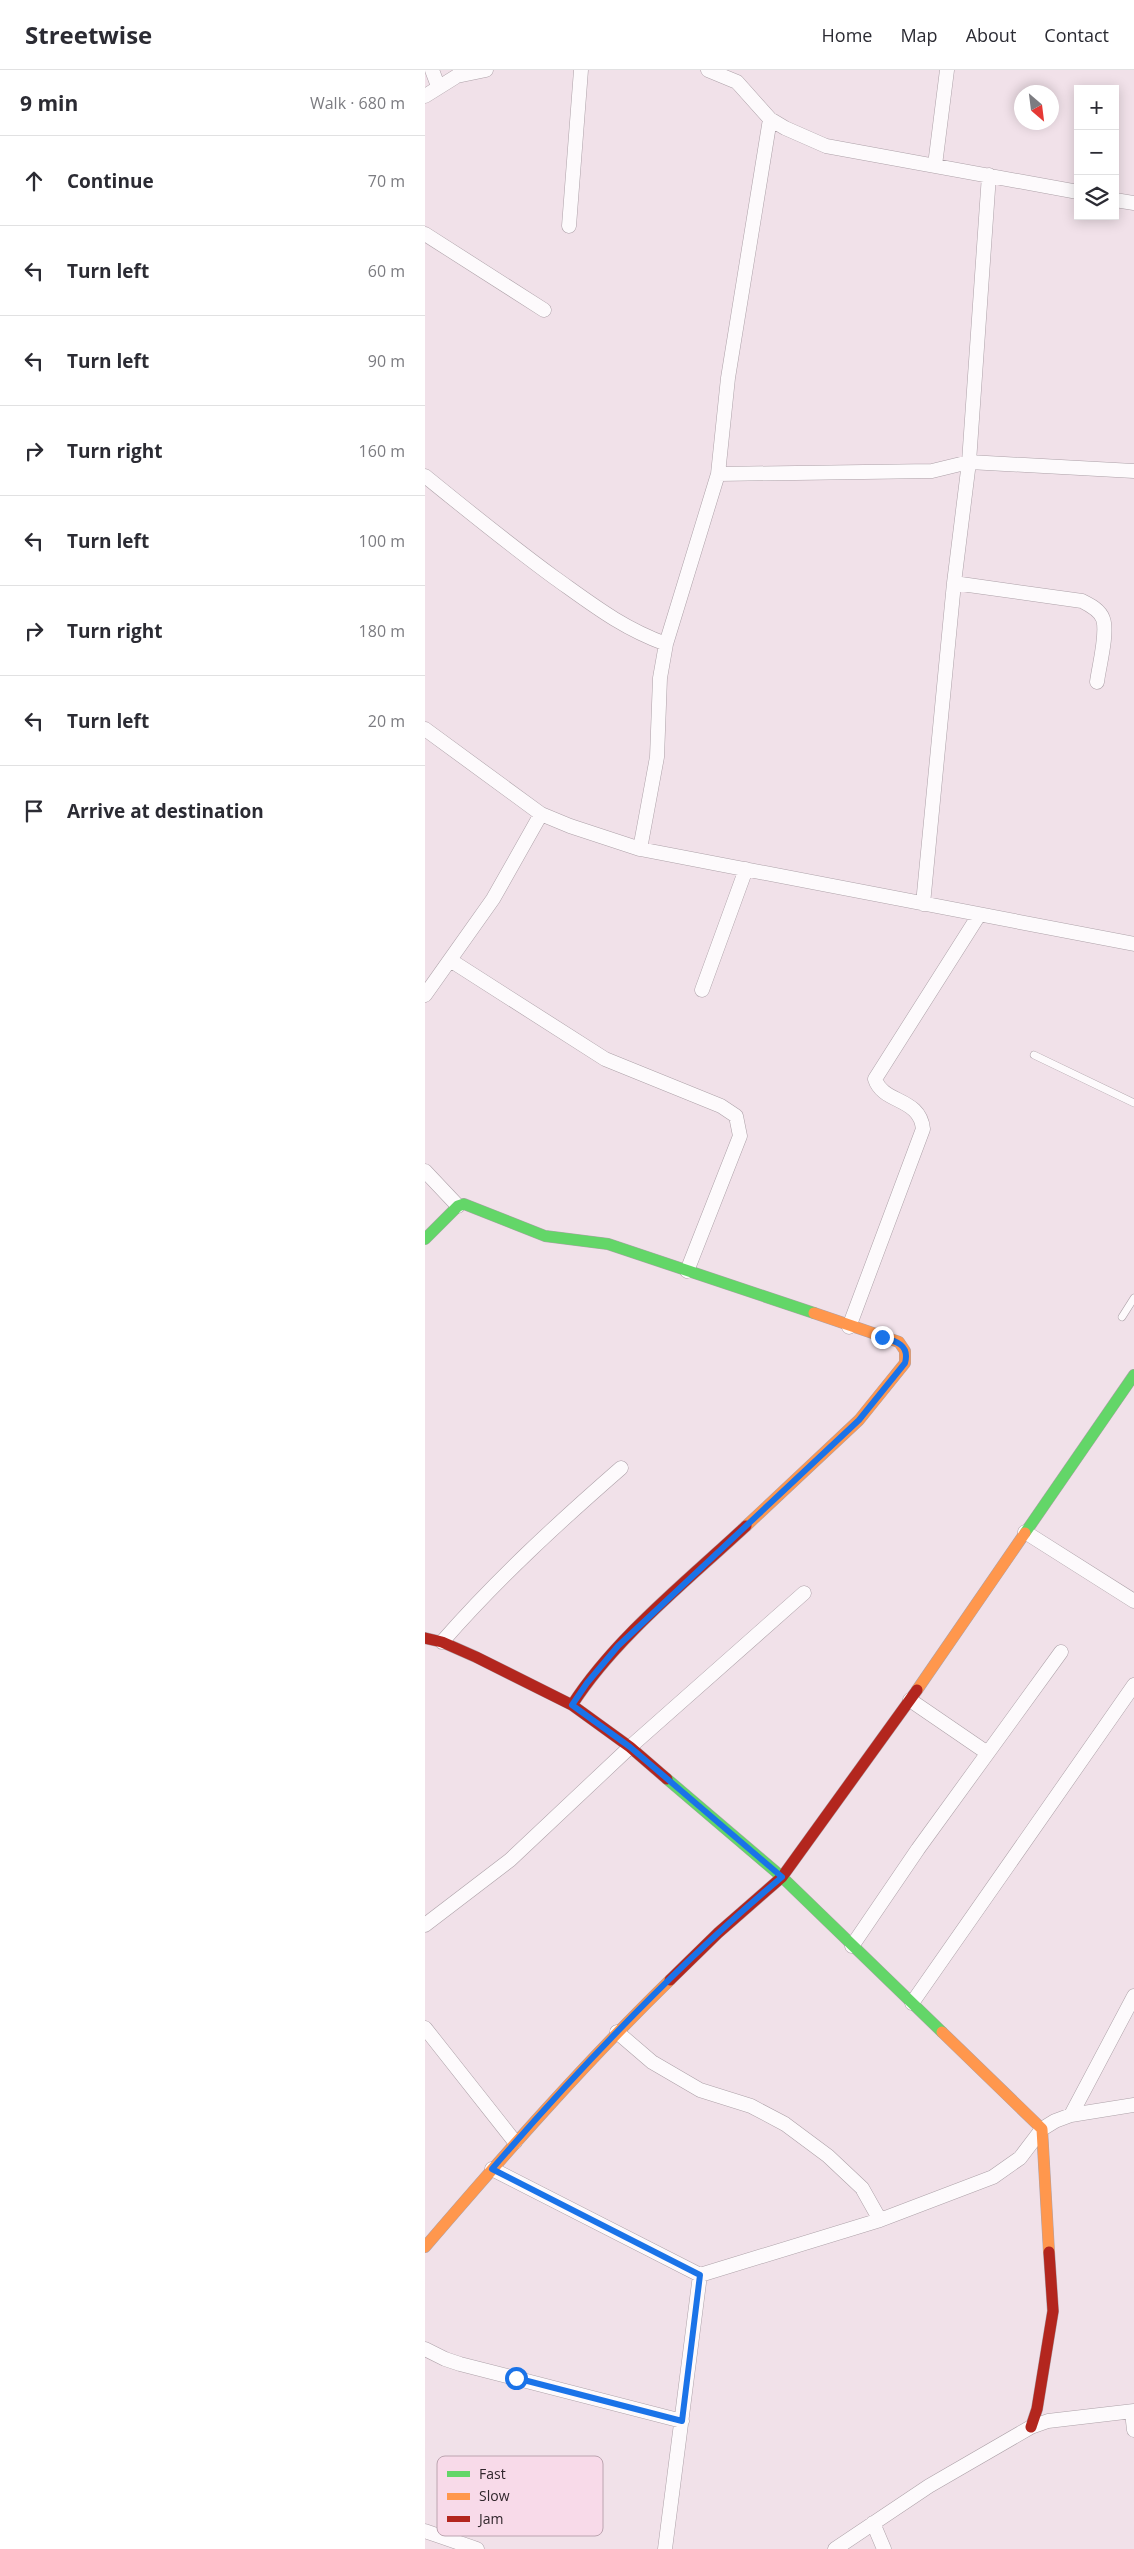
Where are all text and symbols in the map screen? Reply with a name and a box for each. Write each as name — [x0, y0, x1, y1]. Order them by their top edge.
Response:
text: Streetwise — [25, 18, 152, 51]
text: Home — [822, 23, 872, 47]
text: Map — [900, 23, 938, 47]
text: About — [966, 23, 1016, 47]
text: Contact — [1044, 23, 1109, 47]
north arrow — [1014, 85, 1059, 130]
map controls — [1074, 85, 1119, 220]
button: + — [1074, 85, 1119, 130]
text: 9 min — [20, 89, 78, 117]
text: Walk · 680 m — [310, 92, 405, 114]
button: − — [1074, 130, 1119, 175]
icon: ahead — [20, 167, 48, 195]
text: Continue — [67, 168, 154, 194]
text: 70 m — [368, 170, 405, 192]
button: layers — [1074, 175, 1119, 220]
icon: left — [20, 257, 48, 285]
text: Turn left — [67, 258, 149, 284]
text: 60 m — [368, 260, 405, 282]
icon: left — [20, 347, 48, 375]
text: Turn left — [67, 348, 149, 374]
text: 90 m — [368, 350, 405, 372]
icon: right — [20, 437, 48, 465]
text: Turn right — [67, 438, 162, 464]
text: 160 m — [359, 440, 405, 462]
icon: left — [20, 527, 48, 555]
text: Turn left — [67, 528, 149, 554]
text: 100 m — [359, 530, 405, 552]
icon: right — [20, 617, 48, 645]
text: Turn right — [67, 618, 162, 644]
text: 180 m — [359, 620, 405, 642]
icon: left — [20, 707, 48, 735]
text: Turn left — [67, 708, 149, 734]
text: 20 m — [368, 710, 405, 732]
icon: arrive — [20, 797, 48, 825]
text: Arrive at destination — [67, 798, 264, 824]
route end — [871, 1326, 894, 1349]
route start — [505, 2367, 528, 2390]
legend — [437, 2456, 603, 2536]
text: Fast — [479, 2464, 506, 2483]
text: Slow — [479, 2486, 510, 2505]
text: Jam — [477, 2509, 504, 2528]

